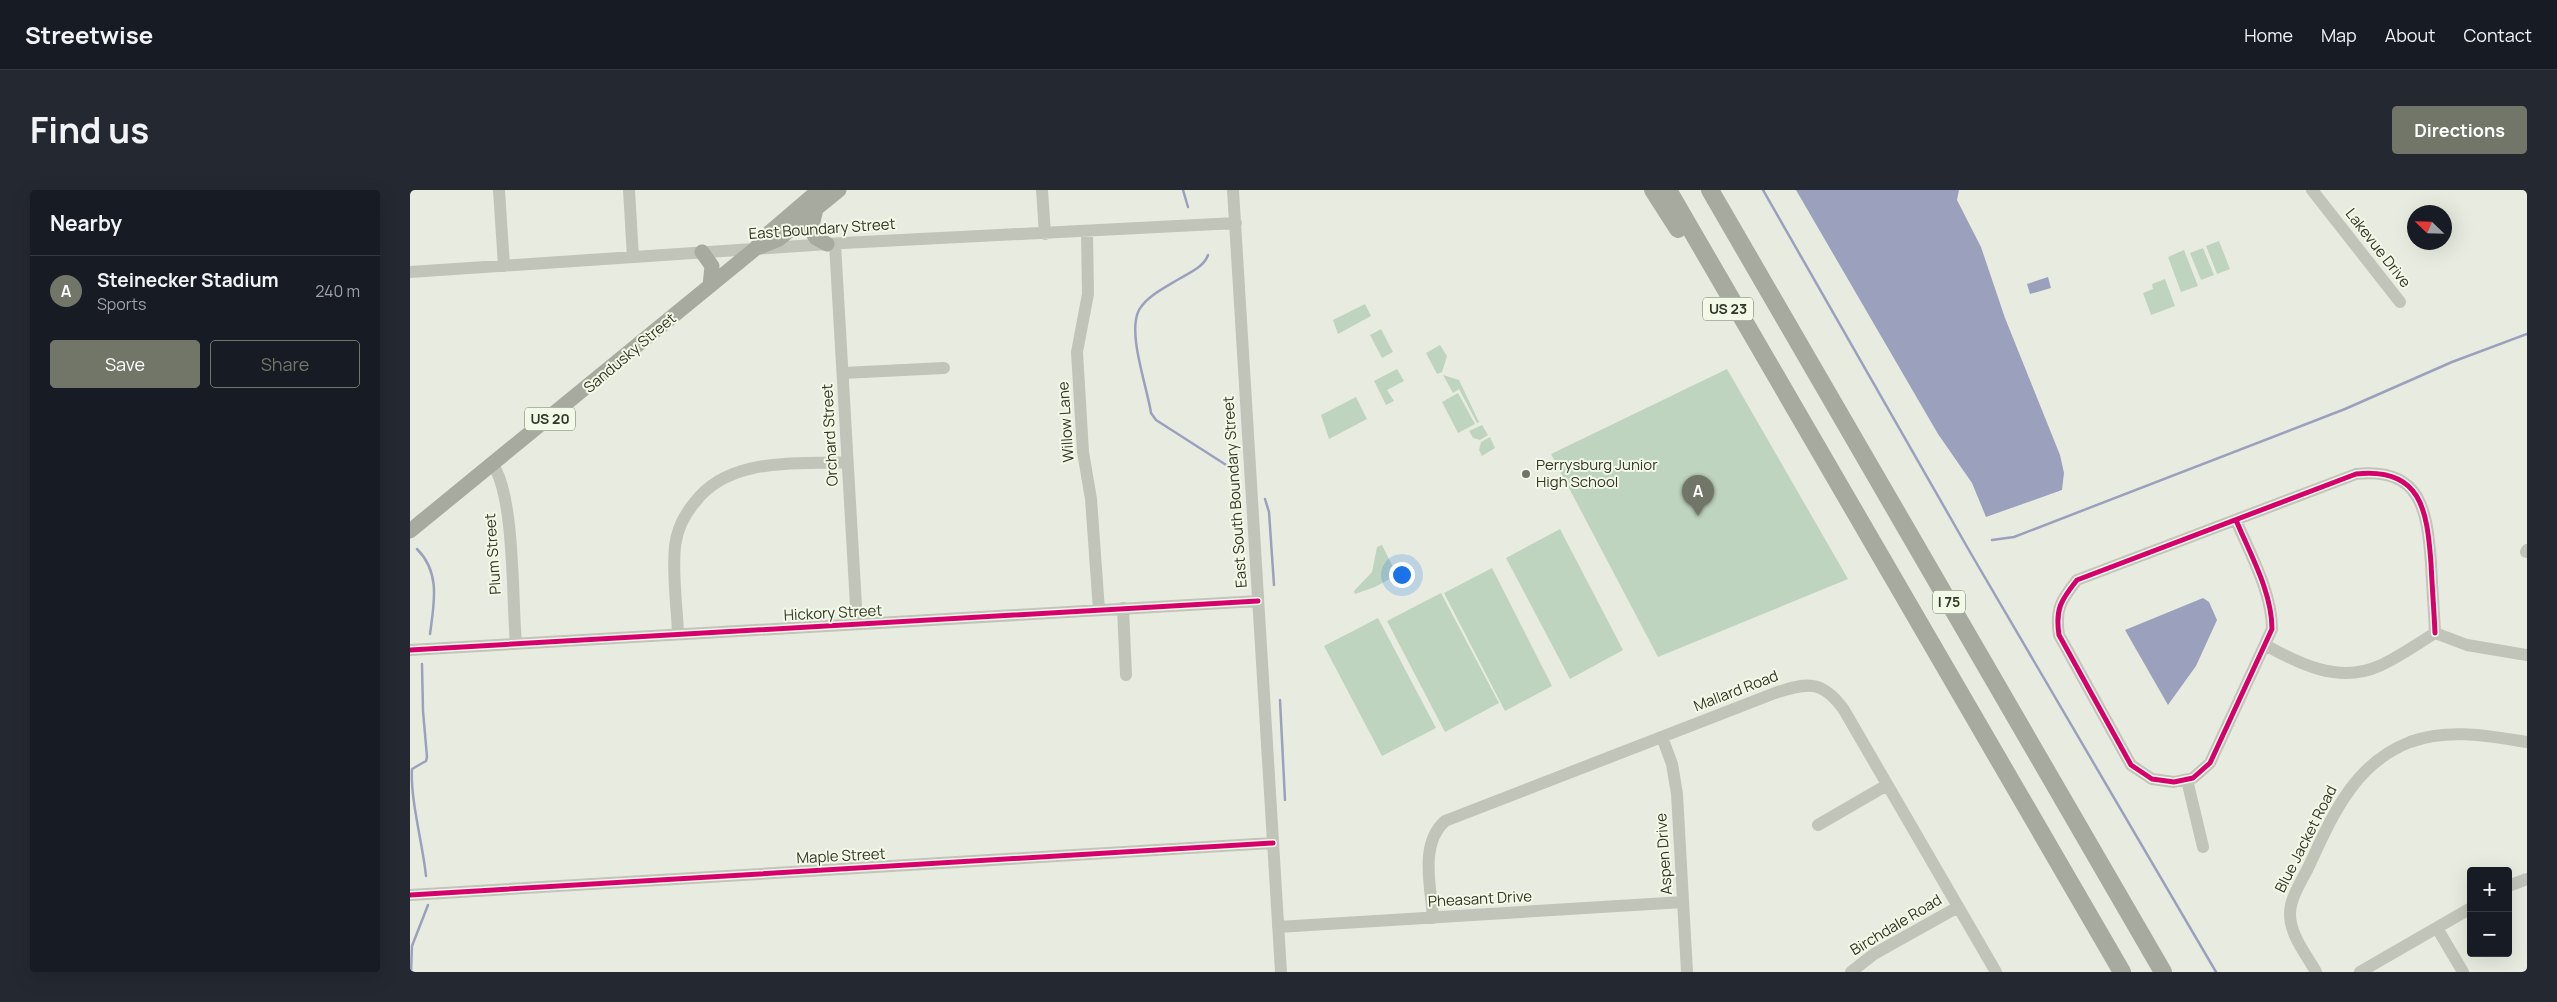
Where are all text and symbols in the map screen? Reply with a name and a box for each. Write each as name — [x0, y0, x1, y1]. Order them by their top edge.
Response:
text: Streetwise — [25, 18, 153, 51]
text: Home — [2244, 23, 2293, 47]
text: Map — [2321, 23, 2357, 47]
text: About — [2385, 23, 2435, 47]
text: Contact — [2463, 23, 2532, 47]
text: Find us — [30, 106, 149, 154]
button: Directions — [2392, 106, 2527, 154]
street label: Lakevue Drive — [2341, 204, 2416, 292]
north arrow — [2407, 205, 2452, 250]
text: Nearby — [50, 209, 122, 237]
street label: East Boundary Street — [748, 213, 896, 244]
text: Steinecker Stadium — [97, 267, 279, 293]
text: A — [61, 280, 71, 302]
text: 240 m — [315, 280, 360, 302]
text: Sports — [97, 293, 146, 315]
road number: US 23 — [1703, 298, 1753, 320]
street label: Sandusky Street — [579, 308, 680, 397]
button: Save — [50, 340, 200, 388]
button: Share — [210, 340, 360, 388]
street label: Willow Lane — [1052, 381, 1079, 463]
street label: Orchard Street — [816, 383, 843, 487]
street label: East South Boundary Street — [1217, 396, 1252, 589]
road number: US 20 — [525, 408, 575, 430]
place label: Perrysburg Junior High School — [1536, 454, 1658, 492]
marker: Perrysburg Junior High School — [1520, 468, 1532, 480]
pin: A — [1682, 475, 1714, 516]
street label: Plum Street — [479, 513, 506, 595]
your location — [1389, 562, 1415, 588]
road number: I 75 — [1933, 591, 1965, 614]
street label: Hickory Street — [783, 599, 883, 626]
street label: Mallard Road — [1691, 665, 1781, 716]
street label: Blue Jacket Road — [2270, 782, 2342, 896]
street label: Aspen Drive — [1650, 812, 1677, 896]
street label: Maple Street — [796, 843, 886, 868]
map controls — [2467, 867, 2512, 957]
button: + — [2467, 867, 2512, 912]
street label: Pheasant Drive — [1427, 885, 1533, 912]
street label: Birchdale Road — [1846, 889, 1945, 960]
button: − — [2467, 912, 2512, 957]

